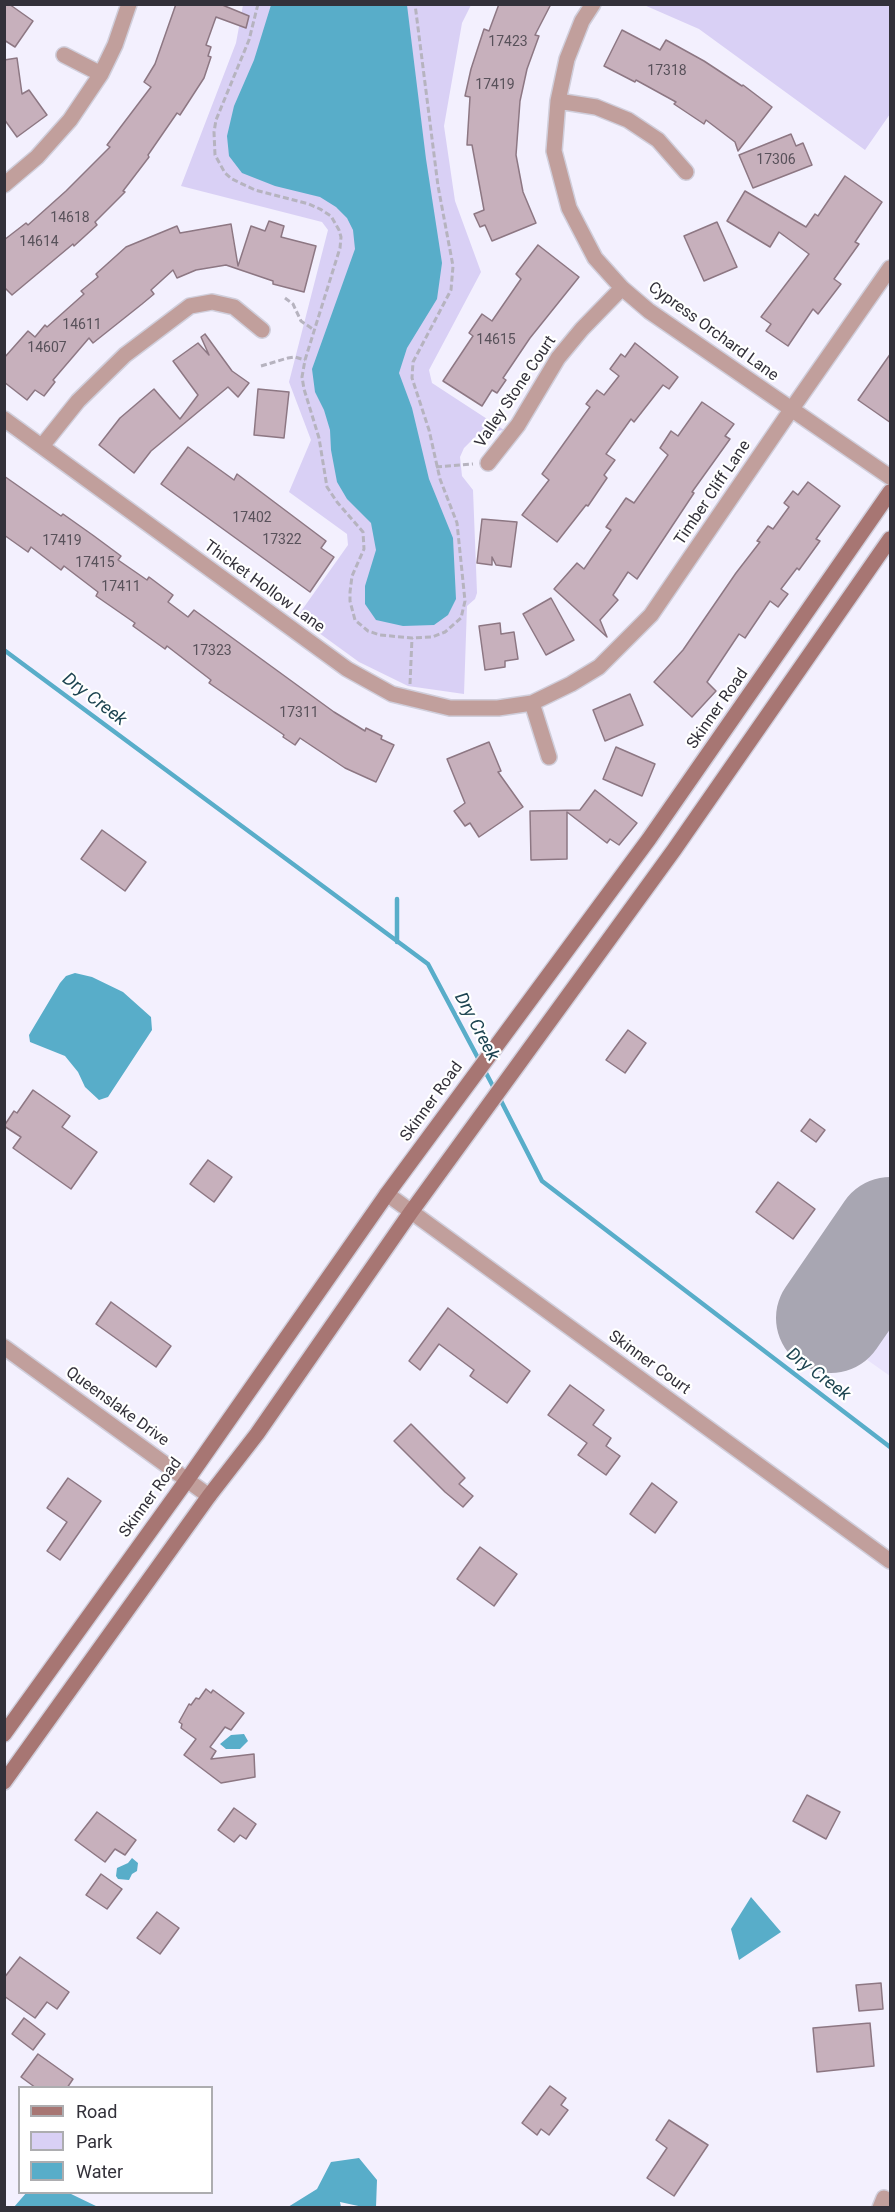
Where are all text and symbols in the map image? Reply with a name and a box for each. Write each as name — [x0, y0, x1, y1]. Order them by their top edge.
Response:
house number: 17423 — [488, 34, 528, 50]
house number: 17318 — [647, 63, 687, 79]
house number: 17419 — [475, 77, 515, 93]
house number: 17306 — [756, 152, 796, 168]
house number: 14618 — [50, 210, 90, 226]
house number: 14614 — [19, 234, 59, 250]
street label: Cypress Orchard Lane — [644, 278, 782, 386]
house number: 14611 — [62, 317, 102, 333]
street label: Valley Stone Court — [472, 332, 560, 452]
house number: 14615 — [476, 332, 516, 348]
house number: 14607 — [27, 340, 67, 356]
street label: Timber Cliff Lane — [671, 437, 755, 549]
house number: 17402 — [232, 510, 272, 526]
house number: 17322 — [262, 532, 302, 548]
house number: 17419 — [42, 533, 82, 549]
street label: Thicket Hollow Lane — [200, 537, 328, 637]
house number: 17415 — [75, 555, 115, 571]
house number: 17411 — [101, 579, 141, 595]
house number: 17323 — [192, 643, 232, 659]
street label: Skinner Road — [683, 665, 753, 753]
water label: Dry Creek — [58, 669, 130, 731]
house number: 17311 — [279, 705, 319, 721]
water label: Dry Creek — [449, 989, 503, 1065]
street label: Skinner Road — [397, 1058, 467, 1146]
street label: Skinner Court — [604, 1327, 694, 1399]
water label: Dry Creek — [782, 1344, 854, 1406]
street label: Queenslake Drive — [62, 1363, 172, 1451]
street label: Skinner Road — [116, 1454, 186, 1542]
legend — [18, 2086, 213, 2194]
text: Road — [76, 2101, 117, 2122]
text: Park — [76, 2131, 112, 2152]
text: Water — [76, 2161, 123, 2182]

